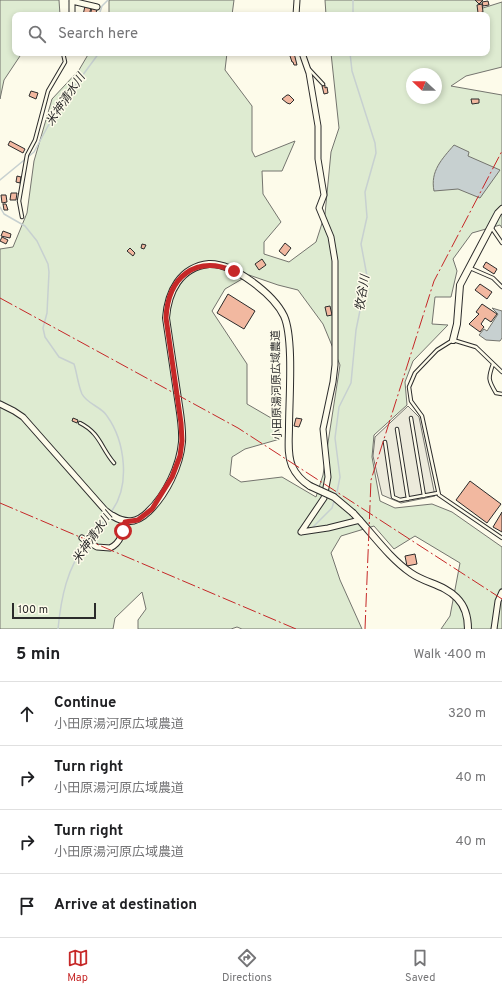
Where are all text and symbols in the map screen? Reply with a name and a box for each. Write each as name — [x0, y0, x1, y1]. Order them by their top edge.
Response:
search box — [12, 12, 490, 56]
icon: search — [26, 23, 48, 45]
text: Search here — [58, 25, 138, 44]
north arrow — [406, 68, 442, 104]
water label: 米神清水川 — [43, 69, 91, 129]
route end — [225, 262, 243, 280]
water label: 牧谷川 — [352, 272, 374, 312]
street label: 小田原湯河原広域農道 — [269, 330, 285, 440]
water label: 米神清水川 — [69, 507, 118, 567]
route start — [114, 522, 132, 540]
scale bar — [12, 601, 96, 620]
text: 100 m — [18, 603, 48, 617]
text: 5 min — [16, 644, 60, 666]
text: Walk · 400 m — [413, 647, 486, 663]
text: Continue — [54, 694, 116, 713]
icon: ahead — [16, 703, 38, 725]
text: 320 m — [448, 706, 486, 722]
text: 小田原湯河原広域農道 — [54, 717, 184, 733]
text: Turn right — [54, 758, 123, 777]
icon: right — [16, 767, 38, 789]
text: 40 m — [456, 770, 486, 786]
text: 小田原湯河原広域農道 — [54, 781, 184, 797]
text: Turn right — [54, 822, 123, 841]
icon: right — [16, 831, 38, 853]
text: 40 m — [456, 834, 486, 850]
text: 小田原湯河原広域農道 — [54, 845, 184, 861]
icon: arrive — [16, 895, 38, 917]
text: Arrive at destination — [54, 896, 197, 915]
tab: Map — [67, 947, 89, 985]
tab: Directions — [222, 947, 272, 985]
tab: Saved — [405, 947, 435, 985]

